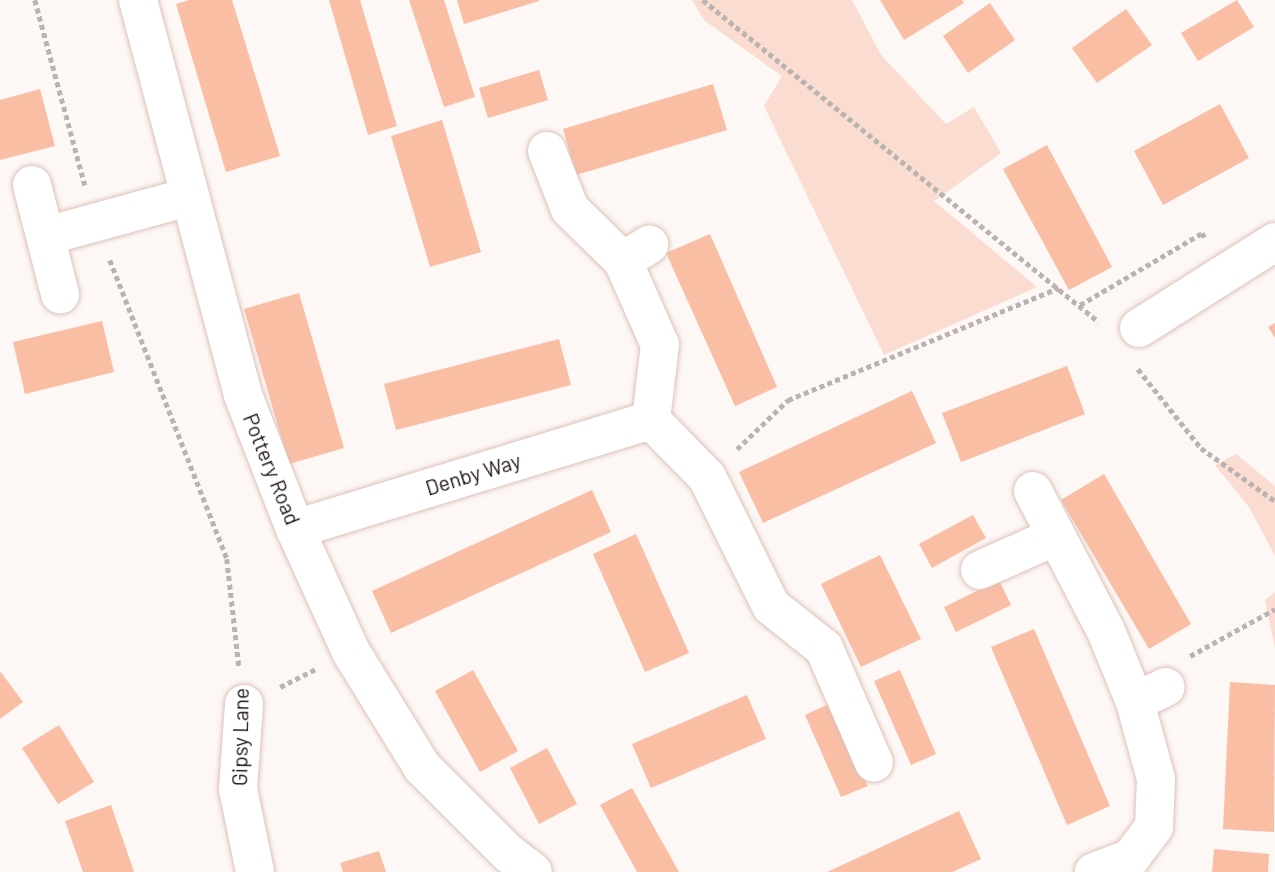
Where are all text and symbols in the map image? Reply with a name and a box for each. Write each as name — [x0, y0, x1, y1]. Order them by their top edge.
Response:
street label: Pottery Road — [238, 410, 306, 528]
street label: Denby Way — [422, 448, 524, 500]
street label: Gipsy Lane — [227, 688, 253, 786]

